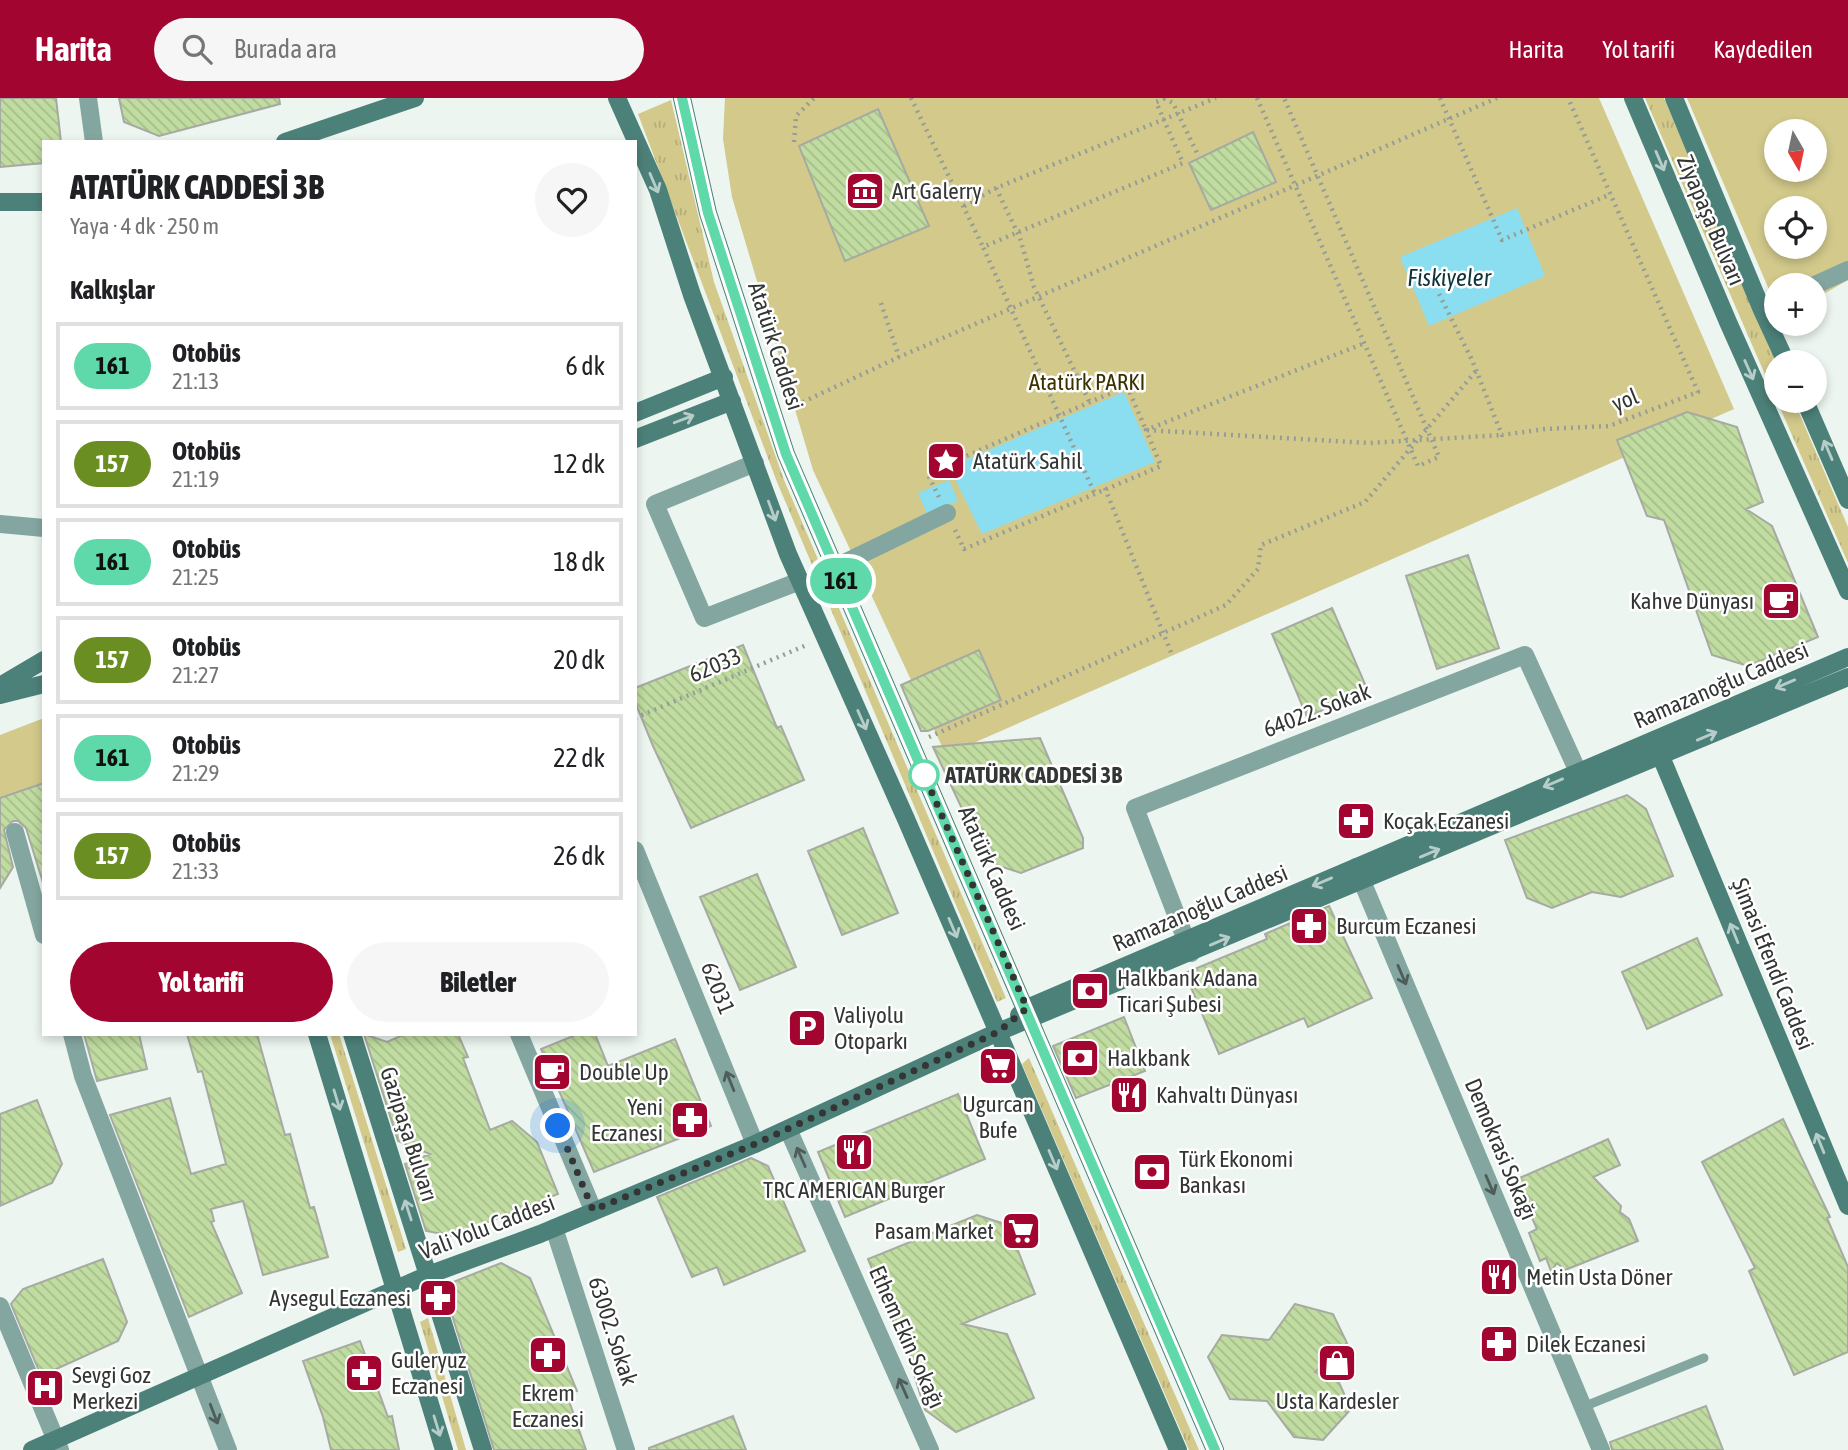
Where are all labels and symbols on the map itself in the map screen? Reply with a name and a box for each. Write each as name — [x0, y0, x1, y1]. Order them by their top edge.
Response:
north arrow — [1764, 119, 1827, 182]
one-way arrow — [1654, 150, 1667, 171]
street label: Ziyapaşa Bulvarı — [1672, 151, 1750, 289]
museum icon: Art Galerry — [844, 170, 886, 212]
one-way arrow — [649, 171, 662, 193]
place label: Art Galerry — [892, 178, 982, 204]
water label: Fiskiyeler — [1407, 264, 1492, 291]
street label: Atatürk Caddesi — [743, 279, 809, 413]
one-way arrow — [1743, 359, 1756, 380]
park label: Atatürk PARKI — [1029, 369, 1145, 395]
street label: yol — [1608, 383, 1642, 417]
one-way arrow — [672, 412, 694, 425]
place icon: Atatürk Sahil — [925, 440, 967, 482]
one-way arrow — [1820, 440, 1833, 461]
place label: Atatürk Sahil — [973, 448, 1082, 474]
one-way arrow — [767, 499, 779, 521]
line badge: 161 — [801, 558, 881, 604]
cafe icon: Kahve Dünyası — [1760, 580, 1802, 622]
place label: Kahve Dünyası — [1630, 588, 1754, 614]
street label: Ramazanoğlu Caddesi — [1630, 636, 1812, 734]
street label: 62033 — [685, 642, 745, 688]
street label: 64022. Sokak — [1260, 678, 1374, 742]
one-way arrow — [1775, 678, 1796, 691]
one-way arrow — [856, 709, 869, 730]
one-way arrow — [1696, 729, 1717, 742]
marker: ATATÜRK CADDESİ 3B — [909, 760, 939, 790]
place label: ATATÜRK CADDESİ 3B — [944, 762, 1122, 788]
one-way arrow — [1543, 777, 1565, 790]
pharmacy icon: Koçak Eczanesi — [1335, 800, 1377, 842]
street label: Atatürk Caddesi — [953, 802, 1031, 934]
place label: Koçak Eczanesi — [1383, 808, 1509, 834]
one-way arrow — [1419, 846, 1440, 859]
street label: Ramazanoğlu Caddesi — [1109, 859, 1291, 957]
street label: Şimasi Efendi Caddesi — [1727, 874, 1819, 1054]
one-way arrow — [1311, 876, 1333, 889]
pharmacy icon: Burcum Eczanesi — [1288, 905, 1330, 947]
place label: Burcum Eczanesi — [1336, 913, 1476, 939]
one-way arrow — [948, 917, 961, 938]
one-way arrow — [1727, 922, 1740, 944]
one-way arrow — [1209, 934, 1230, 947]
street label: 62031 — [696, 958, 740, 1018]
one-way arrow — [1396, 964, 1409, 986]
place label: Halkbank Adana Ticari Şubesi — [1117, 965, 1258, 1017]
bank icon: Halkbank Adana Ticari Şubesi — [1069, 970, 1111, 1012]
place label: Valiyolu Otoparkı — [834, 1002, 908, 1054]
parking icon: Valiyolu Otoparkı — [786, 1007, 828, 1049]
bank icon: Halkbank — [1059, 1037, 1101, 1079]
supermarket icon: Ugurcan Bufe — [977, 1045, 1019, 1087]
place label: Halkbank — [1107, 1045, 1190, 1071]
cafe icon: Double Up — [531, 1051, 573, 1093]
place label: Double Up — [579, 1059, 669, 1085]
street label: Gazipaşa Bulvarı — [375, 1063, 443, 1205]
one-way arrow — [722, 1071, 735, 1092]
restaurant icon: Kahvaltı Dünyası — [1108, 1074, 1150, 1116]
street label: Demokrasi Sokağı — [1460, 1074, 1542, 1224]
place label: Kahvaltı Dünyası — [1156, 1082, 1298, 1108]
one-way arrow — [332, 1088, 345, 1110]
place label: Ugurcan Bufe — [962, 1091, 1034, 1143]
place label: Yeni Eczanesi — [591, 1094, 663, 1146]
pharmacy icon: Yeni Eczanesi — [669, 1099, 711, 1141]
your location — [540, 1108, 575, 1143]
restaurant icon: TRC AMERICAN Burger — [833, 1131, 875, 1173]
one-way arrow — [1813, 1133, 1826, 1154]
place label: Türk Ekonomi Bankası — [1179, 1146, 1293, 1198]
one-way arrow — [794, 1147, 807, 1168]
one-way arrow — [1047, 1148, 1060, 1170]
bank icon: Türk Ekonomi Bankası — [1131, 1151, 1173, 1193]
one-way arrow — [1484, 1174, 1497, 1195]
place label: TRC AMERICAN Burger — [763, 1177, 946, 1203]
street label: Vali Yolu Caddesi — [416, 1189, 558, 1265]
one-way arrow — [401, 1200, 413, 1222]
supermarket icon: Pasam Market — [1000, 1210, 1042, 1252]
place label: Pasam Market — [874, 1218, 994, 1244]
restaurant icon: Metin Usta Döner — [1478, 1256, 1520, 1298]
street label: Ethem Ekin Sokağı — [864, 1262, 950, 1412]
place label: Metin Usta Döner — [1526, 1264, 1674, 1290]
street label: 63002. Sokak — [583, 1273, 643, 1389]
pharmacy icon: Aysegul Eczanesi — [417, 1277, 459, 1319]
place label: Aysegul Eczanesi — [269, 1285, 411, 1311]
pharmacy icon: Dilek Eczanesi — [1478, 1323, 1520, 1365]
place label: Dilek Eczanesi — [1526, 1331, 1646, 1357]
pharmacy icon: Ekrem Eczanesi — [527, 1334, 569, 1376]
shop icon: Usta Kardesler — [1316, 1342, 1358, 1384]
place label: Guleryuz Eczanesi — [391, 1347, 466, 1399]
pharmacy icon: Guleryuz Eczanesi — [343, 1352, 385, 1394]
place label: Sevgi Goz Merkezi — [72, 1362, 151, 1414]
hospital icon: Sevgi Goz Merkezi — [24, 1367, 66, 1409]
one-way arrow — [896, 1377, 909, 1399]
place label: Ekrem Eczanesi — [512, 1380, 584, 1432]
place label: Usta Kardesler — [1275, 1388, 1400, 1414]
one-way arrow — [208, 1403, 221, 1424]
one-way arrow — [432, 1414, 444, 1436]

